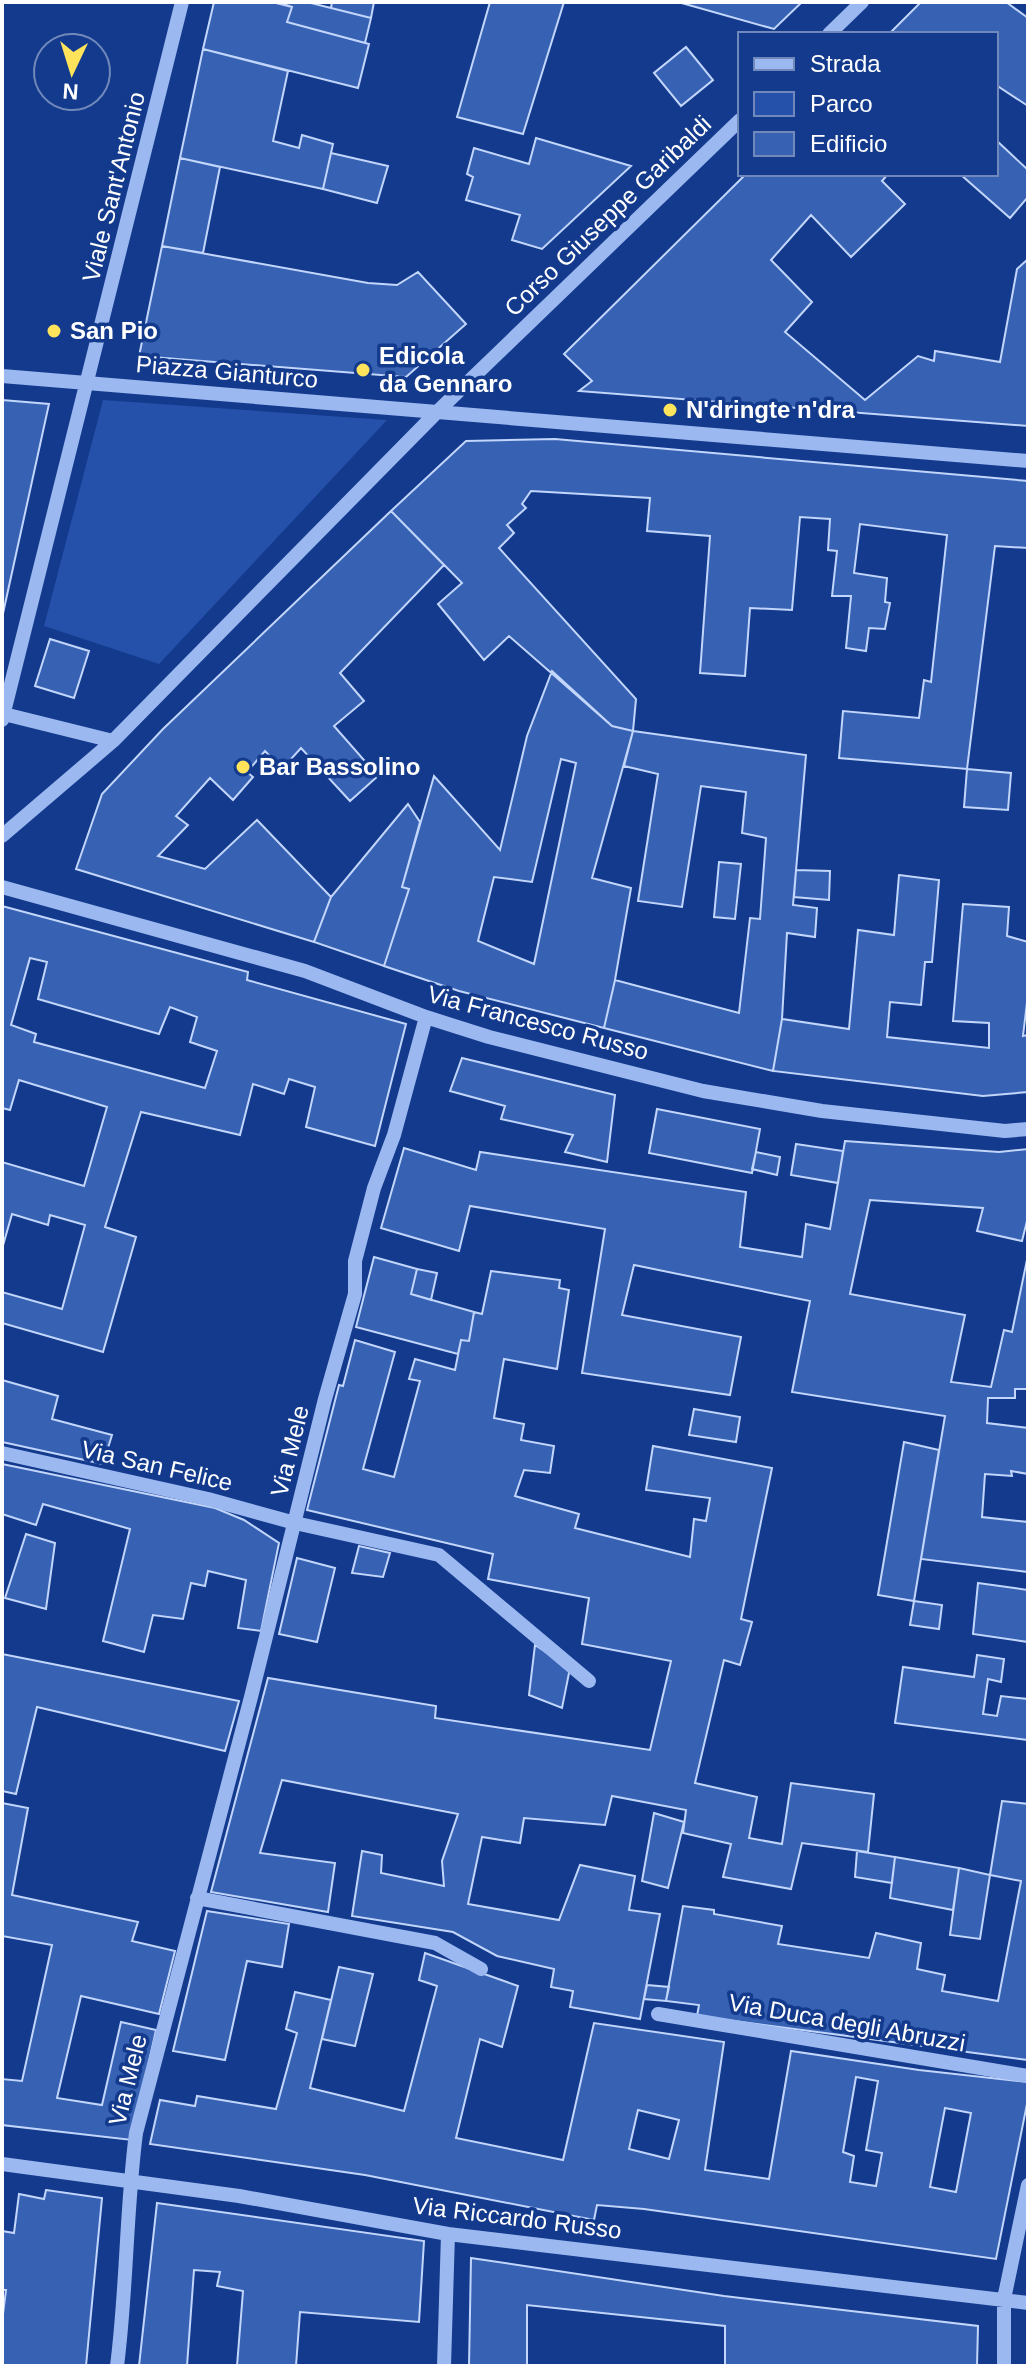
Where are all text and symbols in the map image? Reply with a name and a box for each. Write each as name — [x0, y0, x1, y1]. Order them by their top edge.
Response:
north arrow — [32, 32, 112, 112]
legend — [738, 32, 998, 176]
text: Strada — [810, 50, 881, 77]
text: N — [62, 78, 79, 104]
street label: Viale Sant'Antonio — [77, 89, 150, 285]
text: Parco — [810, 90, 873, 117]
street label: Corso Giuseppe Garibaldi — [499, 110, 716, 321]
text: Edificio — [810, 130, 887, 157]
place label: San Pio — [70, 317, 158, 344]
marker: San Pio — [45, 322, 63, 340]
place label: Edicola da Gennaro — [379, 342, 512, 397]
street label: Piazza Gianturco — [135, 350, 319, 393]
marker: Edicola da Gennaro — [354, 361, 372, 379]
place label: N'dringte n'dra — [686, 396, 855, 423]
marker: N'dringte n'dra — [661, 401, 679, 419]
place label: Bar Bassolino — [259, 753, 420, 780]
marker: Bar Bassolino — [234, 758, 252, 776]
street label: Via Francesco Russo — [425, 980, 652, 1065]
street label: Via Mele — [265, 1403, 314, 1499]
street label: Via San Felice — [79, 1435, 235, 1496]
street label: Via Duca degli Abruzzi — [727, 1988, 967, 2057]
street label: Via Mele — [103, 2032, 152, 2128]
street label: Via Riccardo Russo — [411, 2191, 623, 2244]

